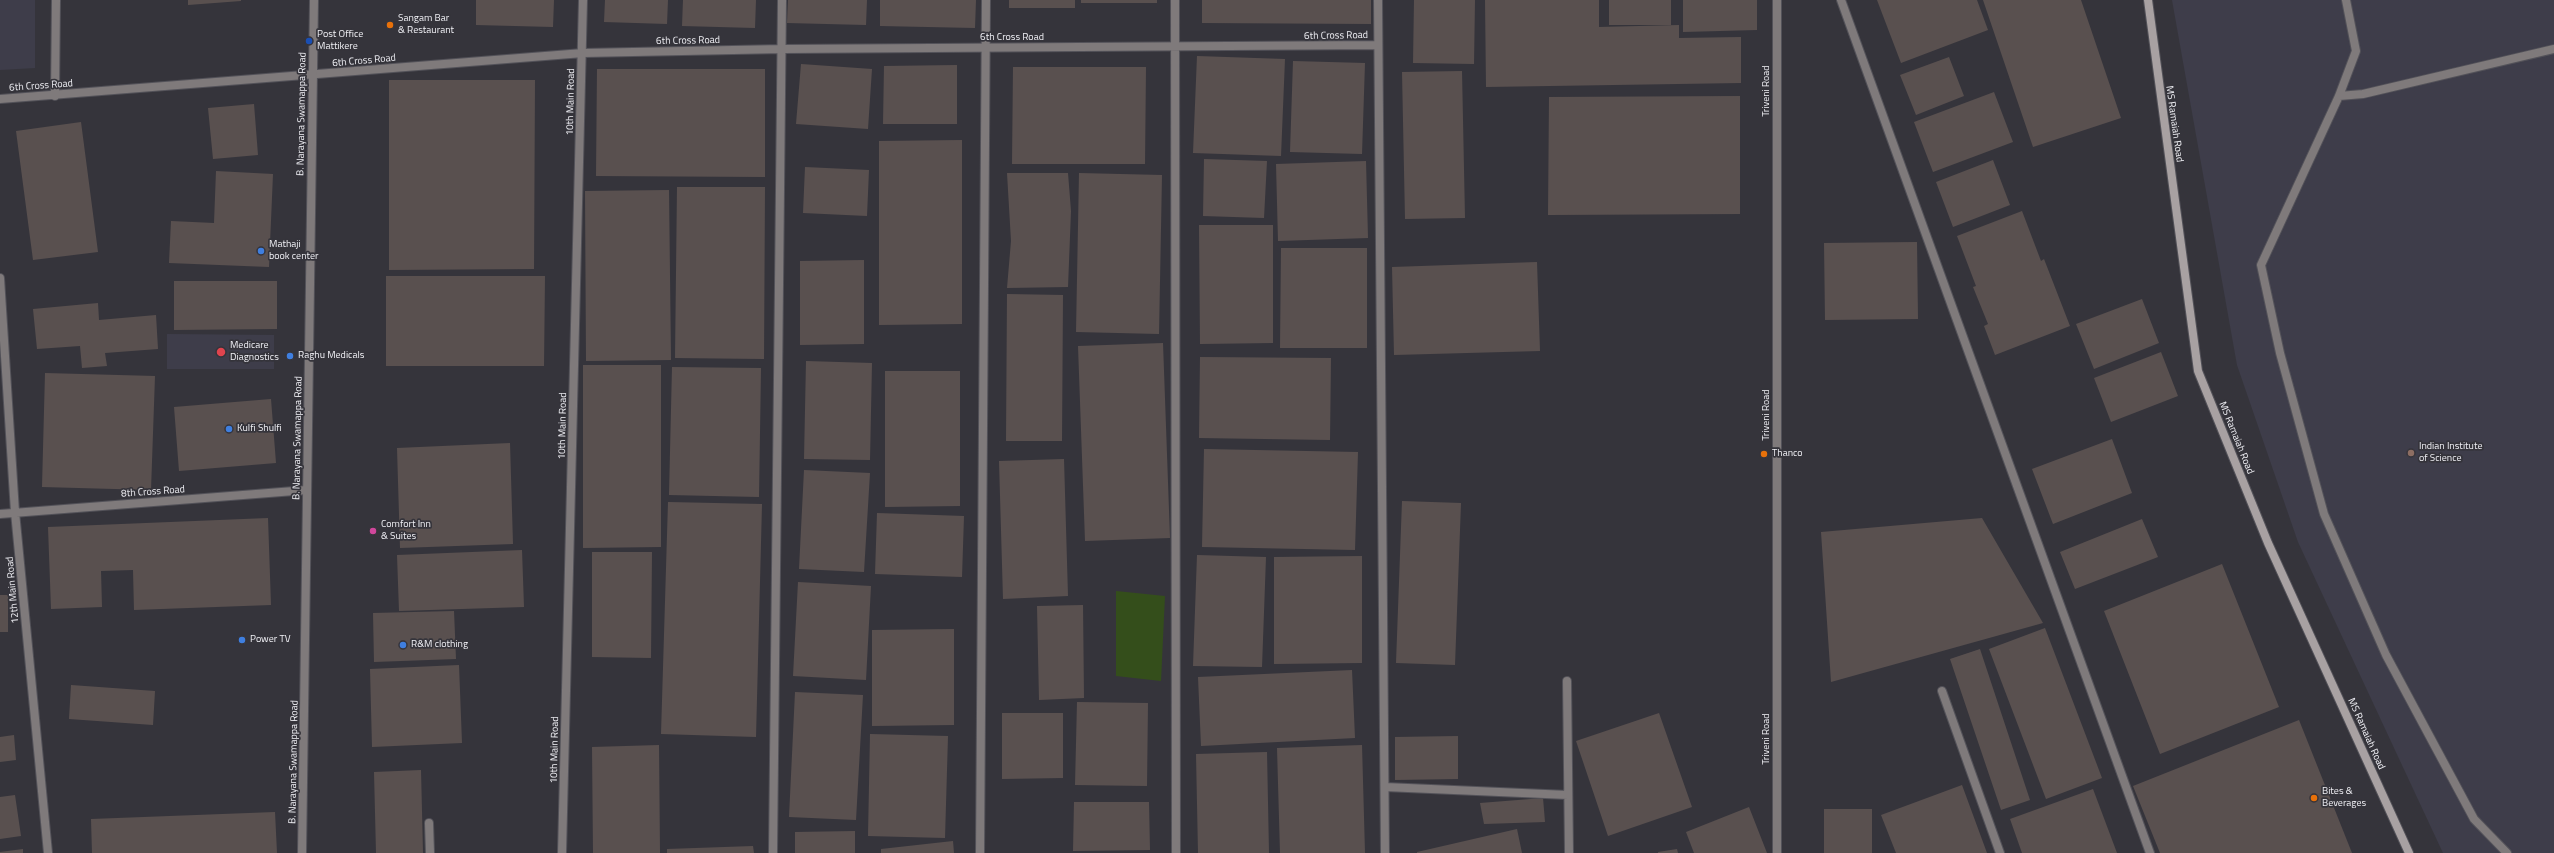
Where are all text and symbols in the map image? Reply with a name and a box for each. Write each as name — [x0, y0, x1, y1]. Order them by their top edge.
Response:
place label: Sangam Bar & Restaurant — [398, 13, 454, 36]
marker: Sangam Bar & Restaurant — [385, 20, 395, 30]
place label: Post Office Mattikere — [317, 29, 363, 52]
street label: 6th Cross Road — [1304, 29, 1368, 43]
street label: 6th Cross Road — [980, 32, 1044, 44]
street label: 6th Cross Road — [656, 34, 720, 48]
marker: Post Office Mattikere — [304, 36, 314, 46]
street label: B. Narayana Swamappa Road — [295, 52, 309, 176]
street label: 6th Cross Road — [332, 52, 396, 70]
street label: Triveni Road — [1761, 65, 1773, 117]
street label: 10th Main Road — [564, 68, 578, 136]
street label: 6th Cross Road — [9, 78, 73, 94]
street label: MS Ramaiah Road — [2163, 85, 2185, 163]
place label: Mathaji book center — [269, 239, 319, 262]
marker: Mathaji book center — [256, 246, 266, 256]
place label: Medicare Diagnostics — [230, 340, 279, 364]
marker: Medicare Diagnostics — [215, 346, 227, 358]
place label: Raghu Medicals — [298, 350, 364, 362]
marker: Raghu Medicals — [285, 351, 295, 361]
street label: B. Narayana Swamappa Road — [291, 376, 305, 500]
street label: Triveni Road — [1761, 389, 1773, 441]
street label: 10th Main Road — [556, 392, 570, 460]
street label: MS Ramaiah Road — [2216, 400, 2256, 476]
place label: Kulfi Shulfi — [237, 423, 282, 435]
marker: Kulfi Shulfi — [224, 424, 234, 434]
place label: Indian Institute of Science — [2419, 441, 2482, 464]
place label: Thanco — [1772, 448, 1803, 460]
marker: Indian Institute of Science — [2406, 448, 2416, 458]
marker: Thanco — [1759, 449, 1769, 459]
street label: 8th Cross Road — [121, 484, 185, 500]
place label: Comfort Inn & Suites — [381, 519, 431, 542]
marker: Comfort Inn & Suites — [368, 526, 378, 536]
street label: 12th Main Road — [4, 556, 22, 624]
place label: Power TV — [250, 634, 290, 646]
marker: Power TV — [237, 635, 247, 645]
place label: R&M clothing — [411, 639, 468, 651]
marker: R&M clothing — [398, 640, 408, 650]
street label: MS Ramaiah Road — [2345, 696, 2387, 772]
street label: B. Narayana Swamappa Road — [287, 700, 301, 824]
street label: Triveni Road — [1761, 713, 1773, 765]
street label: 10th Main Road — [548, 716, 562, 784]
place label: Bites & Beverages — [2322, 786, 2366, 810]
marker: Bites & Beverages — [2309, 793, 2319, 803]

